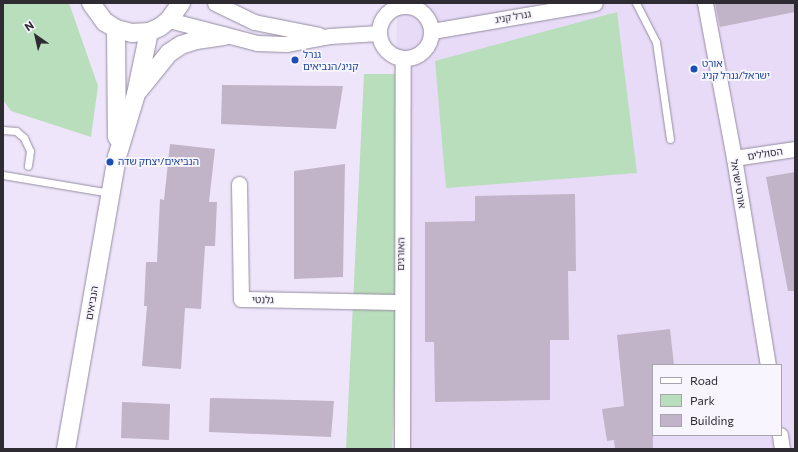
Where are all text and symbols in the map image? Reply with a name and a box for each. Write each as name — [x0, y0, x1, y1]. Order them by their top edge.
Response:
street label: גנרל קניג — [494, 8, 532, 26]
north arrow — [16, 16, 56, 56]
text: N — [22, 18, 36, 33]
place label: גנרל קניג/הנביאים — [303, 48, 358, 72]
marker: גנרל קניג/הנביאים — [290, 55, 300, 65]
place label: אורט ישראל/גנרל קניג — [702, 57, 770, 80]
marker: אורט ישראל/גנרל קניג — [689, 64, 699, 74]
street label: הסוללים — [746, 145, 784, 163]
place label: הנביאים/יצחק שדה — [118, 156, 199, 168]
marker: הנביאים/יצחק שדה — [105, 157, 115, 167]
street label: אורט ישראל — [728, 159, 748, 209]
street label: האורגים — [395, 237, 407, 271]
street label: הנביאים — [83, 285, 101, 321]
street label: גלנטי — [252, 294, 274, 306]
legend — [652, 364, 782, 436]
text: Road — [690, 373, 718, 387]
text: Park — [690, 393, 715, 407]
text: Building — [690, 413, 734, 427]

